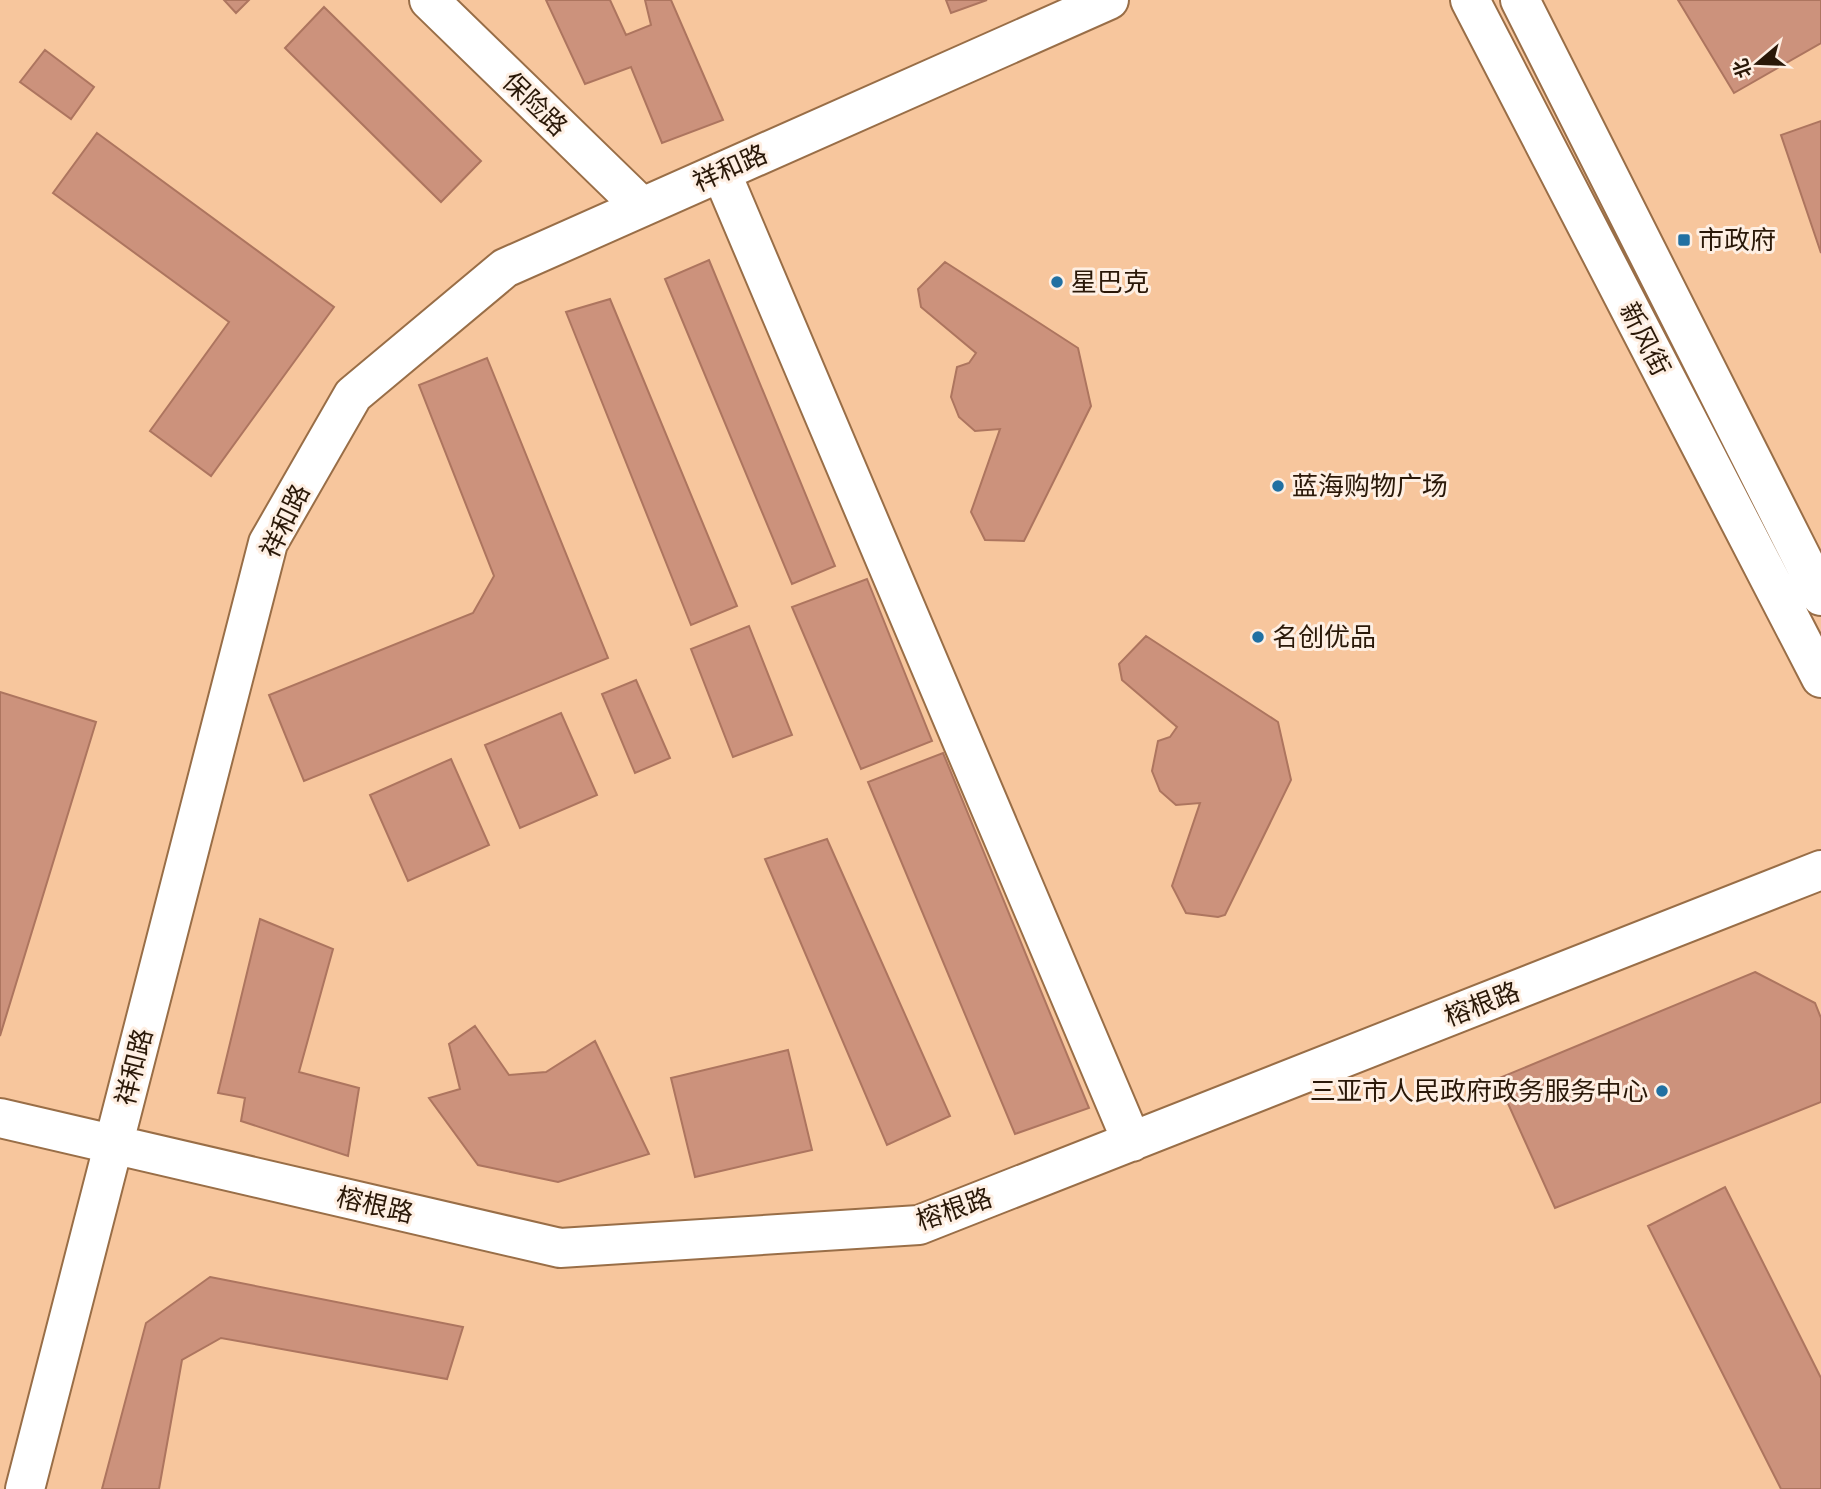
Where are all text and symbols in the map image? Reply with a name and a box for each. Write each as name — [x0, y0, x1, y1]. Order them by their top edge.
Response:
north arrow — [1723, 28, 1793, 98]
text: 北 — [1725, 55, 1758, 82]
street label: 保险路 — [494, 63, 577, 145]
street label: 祥和路 — [686, 134, 773, 201]
place label: 市政府 — [1698, 220, 1776, 259]
marker: 市政府 — [1676, 232, 1692, 248]
place label: 星巴克 — [1071, 262, 1149, 301]
marker: 星巴克 — [1049, 274, 1065, 290]
street label: 新风街 — [1610, 295, 1681, 382]
place label: 蓝海购物广场 — [1292, 466, 1448, 505]
street label: 祥和路 — [250, 477, 319, 564]
marker: 蓝海购物广场 — [1270, 478, 1286, 494]
place label: 名创优品 — [1272, 617, 1376, 656]
marker: 名创优品 — [1250, 629, 1266, 645]
street label: 榕根路 — [1438, 971, 1525, 1036]
street label: 祥和路 — [105, 1024, 162, 1109]
place label: 三亚市人民政府政务服务中心 — [1310, 1071, 1648, 1110]
marker: 三亚市人民政府政务服务中心 — [1654, 1083, 1670, 1099]
street label: 榕根路 — [333, 1177, 418, 1232]
street label: 榕根路 — [911, 1177, 997, 1240]

